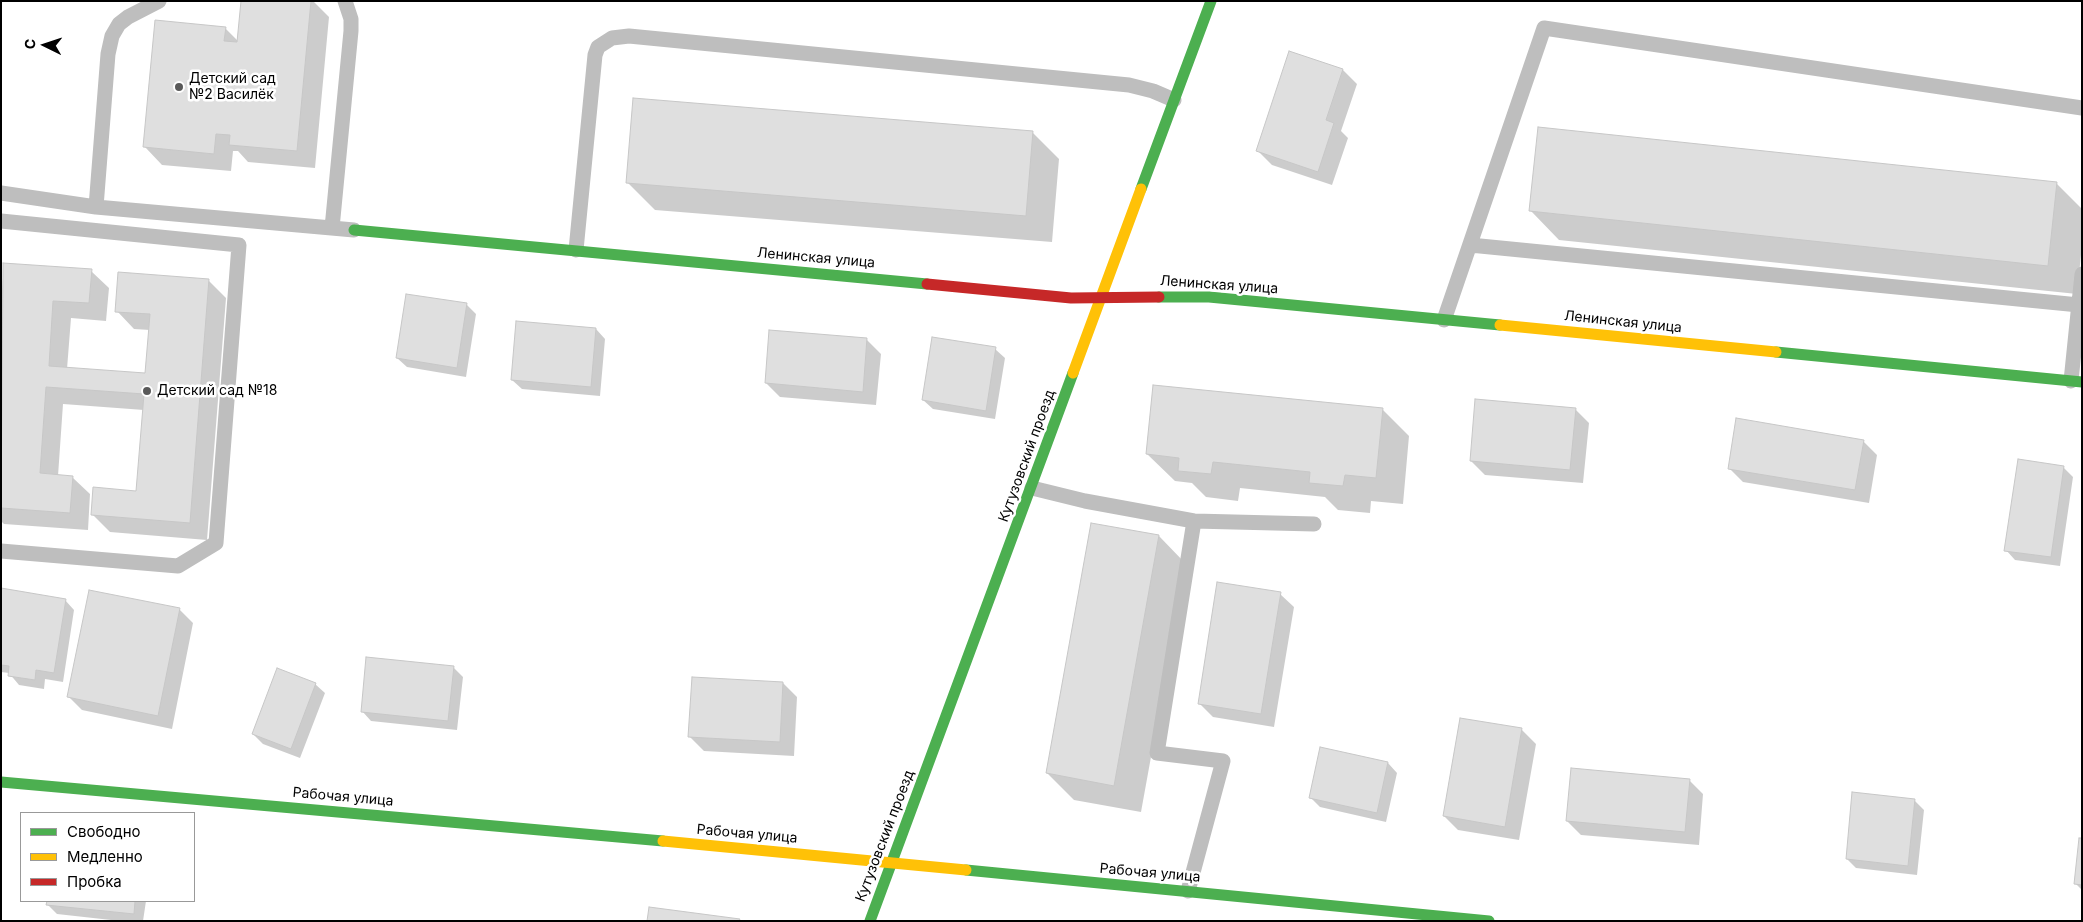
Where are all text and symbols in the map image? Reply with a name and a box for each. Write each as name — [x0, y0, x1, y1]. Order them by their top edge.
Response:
north arrow — [20, 20, 70, 70]
text: С — [21, 38, 38, 50]
place label: Детский сад №2 Василёк — [189, 71, 276, 104]
marker: Детский сад №2 Василёк — [173, 81, 185, 93]
street label: Ленинская улица — [756, 244, 876, 272]
street label: Ленинская улица — [1159, 272, 1279, 298]
street label: Ленинская улица — [1563, 307, 1683, 337]
place label: Детский сад №18 — [157, 383, 277, 399]
marker: Детский сад №18 — [141, 385, 153, 397]
street label: Кутузовский проезд — [995, 388, 1059, 524]
street label: Кутузовский проезд — [852, 768, 918, 904]
street label: Рабочая улица — [292, 784, 394, 810]
legend — [20, 812, 195, 902]
street label: Рабочая улица — [696, 821, 798, 847]
text: Свободно — [67, 822, 141, 841]
text: Медленно — [67, 847, 143, 866]
street label: Рабочая улица — [1099, 860, 1201, 886]
text: Пробка — [67, 872, 122, 891]

